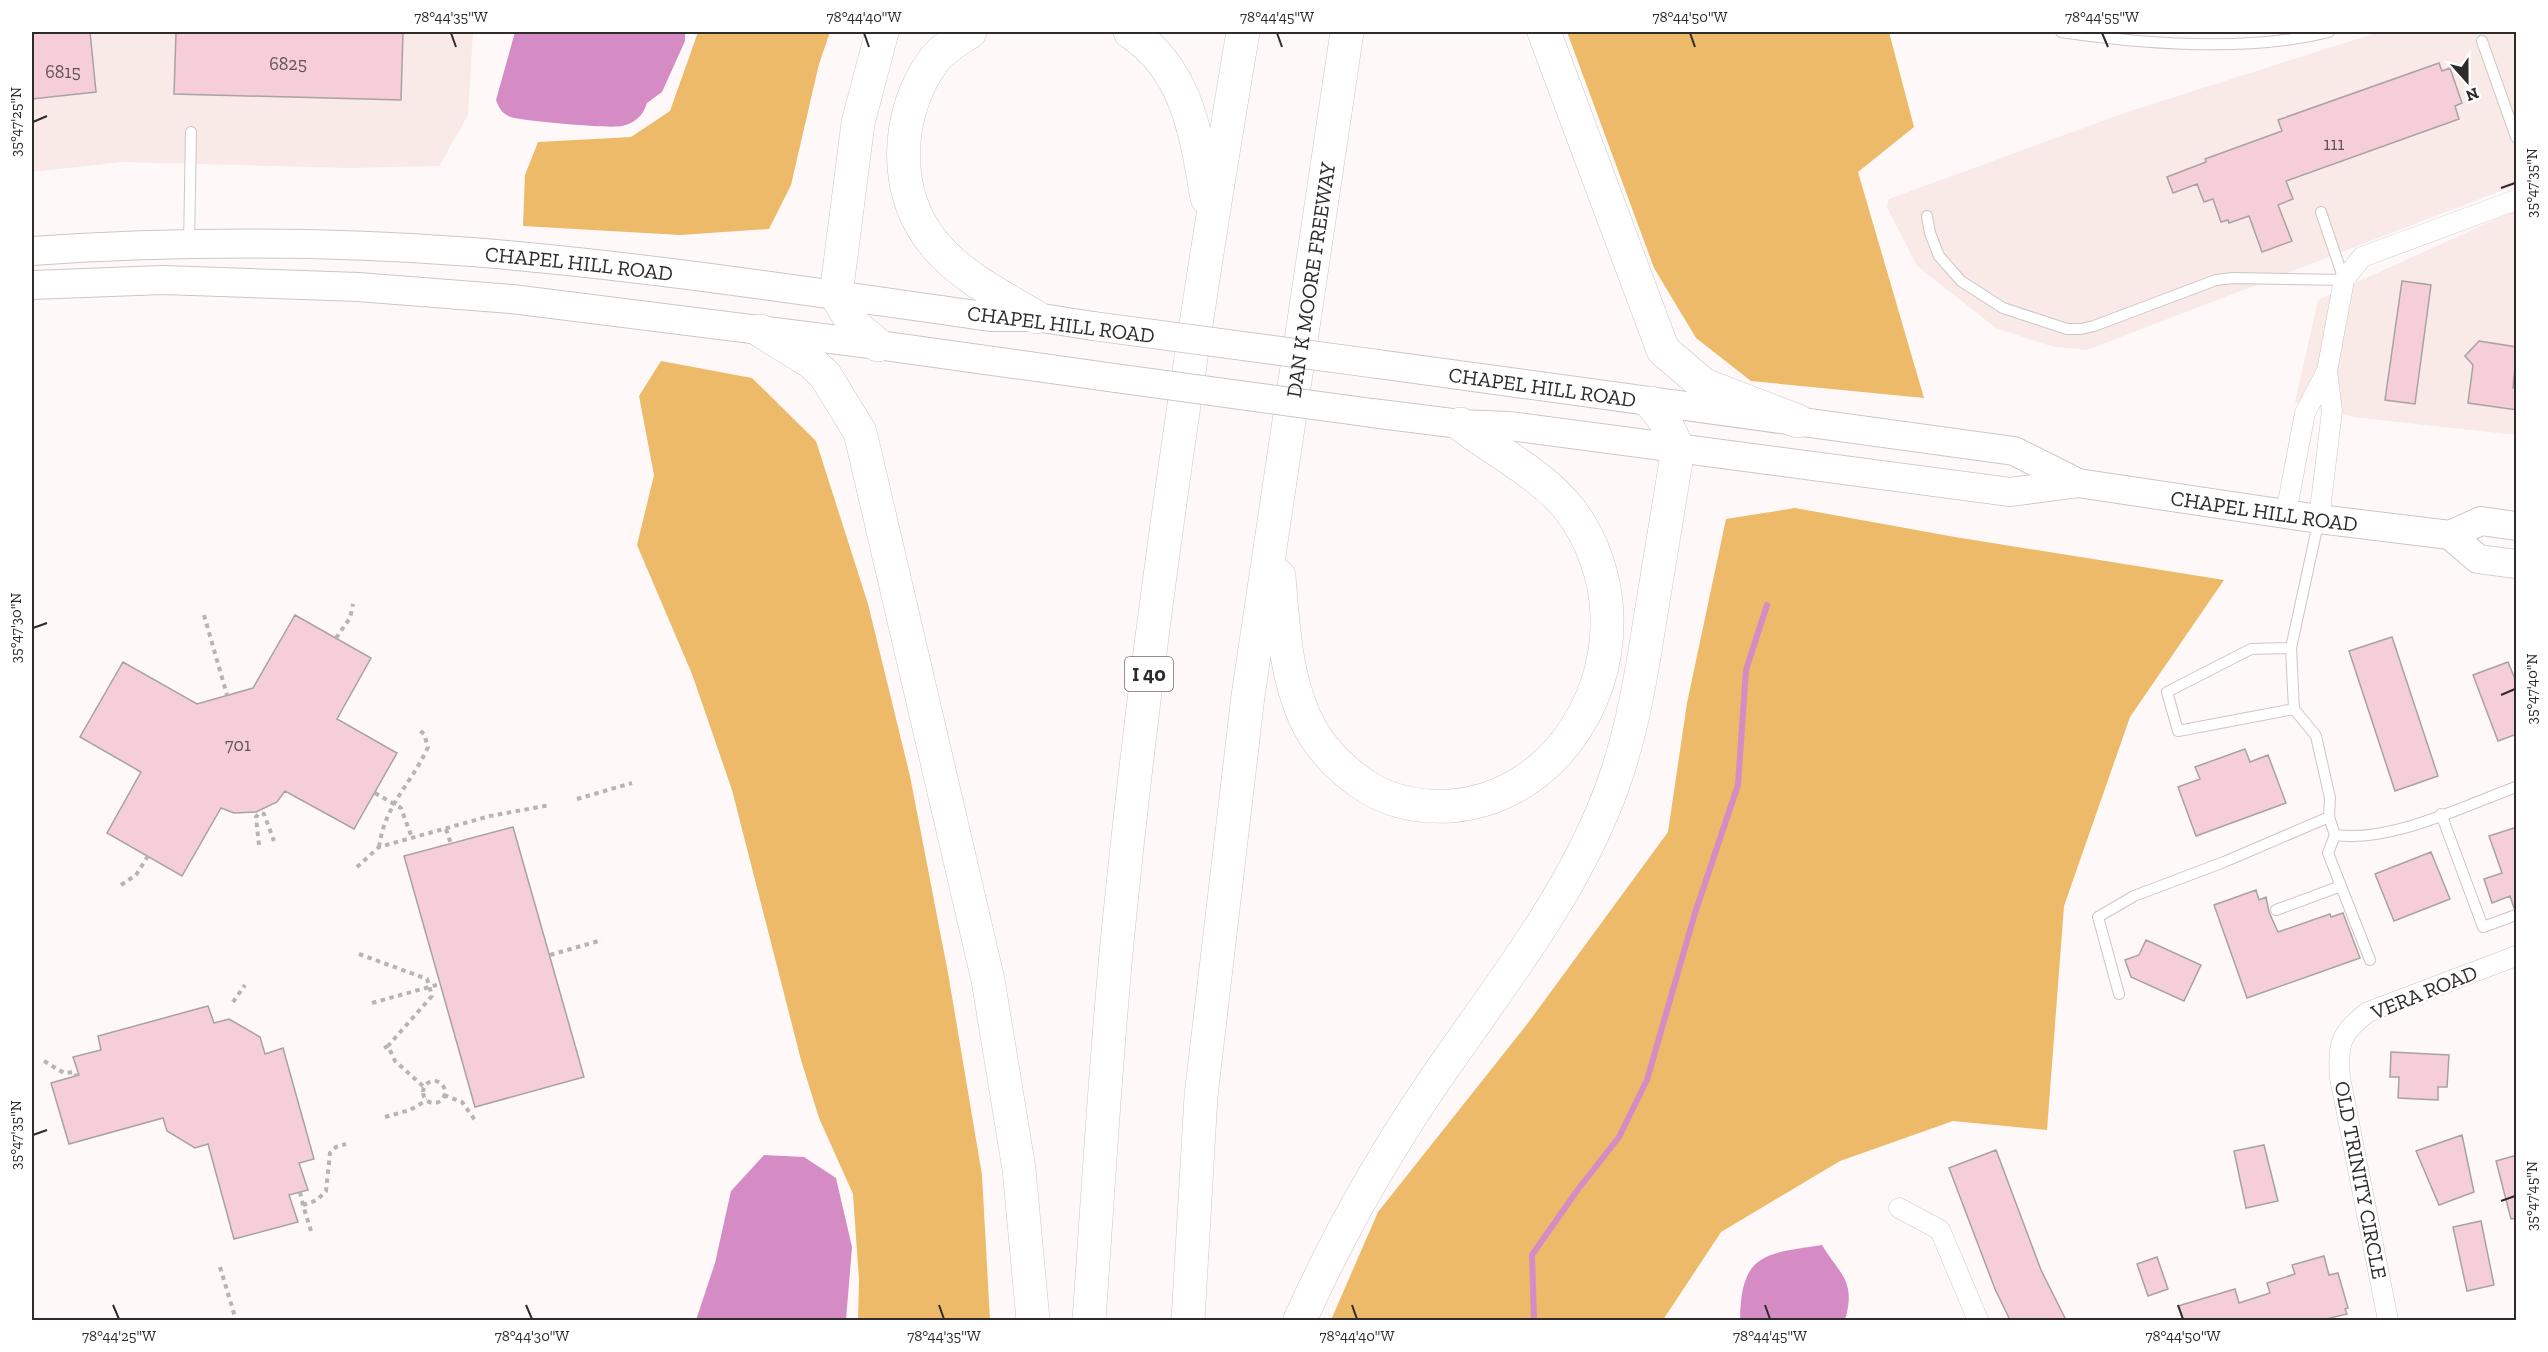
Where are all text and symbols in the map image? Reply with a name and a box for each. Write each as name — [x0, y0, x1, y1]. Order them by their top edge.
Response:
text: 78°44'35"W — [414, 8, 488, 26]
text: 78°44'40"W — [827, 8, 901, 26]
text: 78°44'45"W — [1240, 8, 1314, 26]
text: 78°44'50"W — [1652, 8, 1728, 26]
text: 78°44'55"W — [2065, 8, 2139, 26]
north arrow — [2437, 51, 2497, 111]
house number: 6825 — [269, 53, 307, 75]
house number: 6815 — [45, 61, 81, 83]
text: N — [2463, 83, 2481, 106]
text: 35°47'25"N — [7, 87, 25, 157]
house number: 111 — [2324, 133, 2344, 155]
text: 35°47'35"N — [2523, 148, 2541, 218]
street label: DAN K MOORE FREEWAY — [1280, 160, 1340, 399]
street label: CHAPEL HILL ROAD — [484, 241, 674, 286]
street label: CHAPEL HILL ROAD — [966, 300, 1156, 348]
street label: CHAPEL HILL ROAD — [1447, 361, 1638, 412]
street label: CHAPEL HILL ROAD — [2169, 485, 2359, 536]
text: 35°47'30"N — [7, 593, 25, 663]
text: 35°47'40"N — [2523, 654, 2541, 724]
road number: I 40 — [1125, 657, 1173, 691]
house number: 701 — [225, 734, 251, 756]
street label: VERA ROAD — [2366, 959, 2481, 1025]
street label: OLD TRINITY CIRCLE — [2330, 1079, 2392, 1281]
text: 35°47'35"N — [7, 1100, 25, 1170]
text: 35°47'45"N — [2523, 1161, 2541, 1231]
text: 78°44'25"W — [82, 1327, 156, 1345]
text: 78°44'30"W — [495, 1327, 569, 1345]
text: 78°44'35"W — [907, 1327, 981, 1345]
text: 78°44'40"W — [1320, 1327, 1394, 1345]
text: 78°44'45"W — [1733, 1327, 1807, 1345]
text: 78°44'50"W — [2145, 1327, 2221, 1345]

